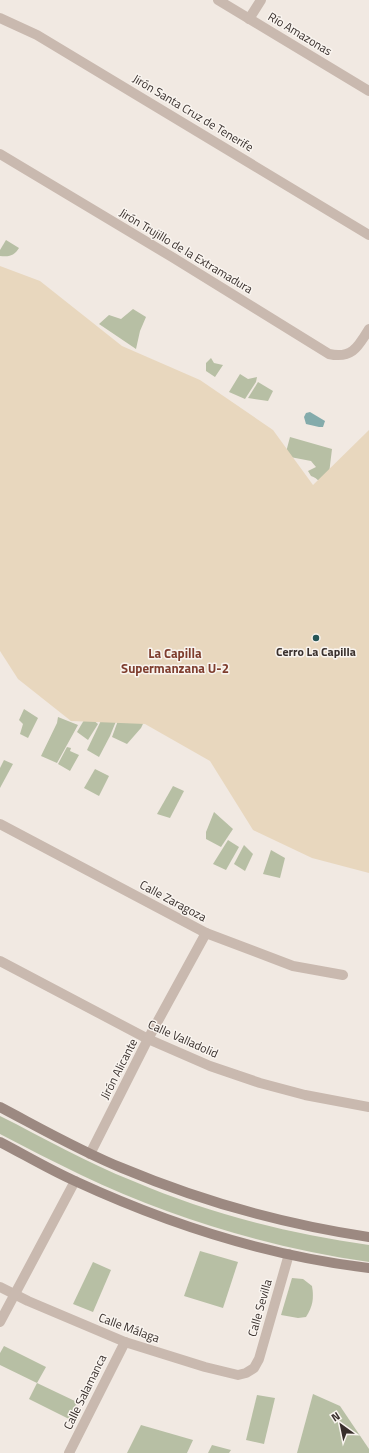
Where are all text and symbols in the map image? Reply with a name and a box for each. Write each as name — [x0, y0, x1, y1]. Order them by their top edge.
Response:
street label: Río Amazonas — [265, 7, 336, 60]
street label: Jirón Santa Cruz de Tenerife — [129, 69, 257, 156]
street label: Jirón Trujillo de la Extramadura — [116, 203, 257, 298]
marker: Cerro La Capilla — [311, 633, 321, 643]
place label: Cerro La Capilla — [276, 642, 356, 661]
district label: La Capilla Supermanzana U-2 — [121, 643, 229, 678]
street label: Calle Zaragoza — [136, 875, 210, 926]
street label: Calle Valladolid — [145, 1015, 222, 1063]
street label: Jirón Alicante — [95, 1035, 142, 1103]
street label: Calle Sevilla — [242, 1277, 277, 1339]
street label: Calle Málaga — [96, 1308, 162, 1347]
street label: Calle Salamanca — [58, 1351, 111, 1433]
north arrow — [321, 1405, 361, 1445]
text: N — [328, 1408, 343, 1425]

